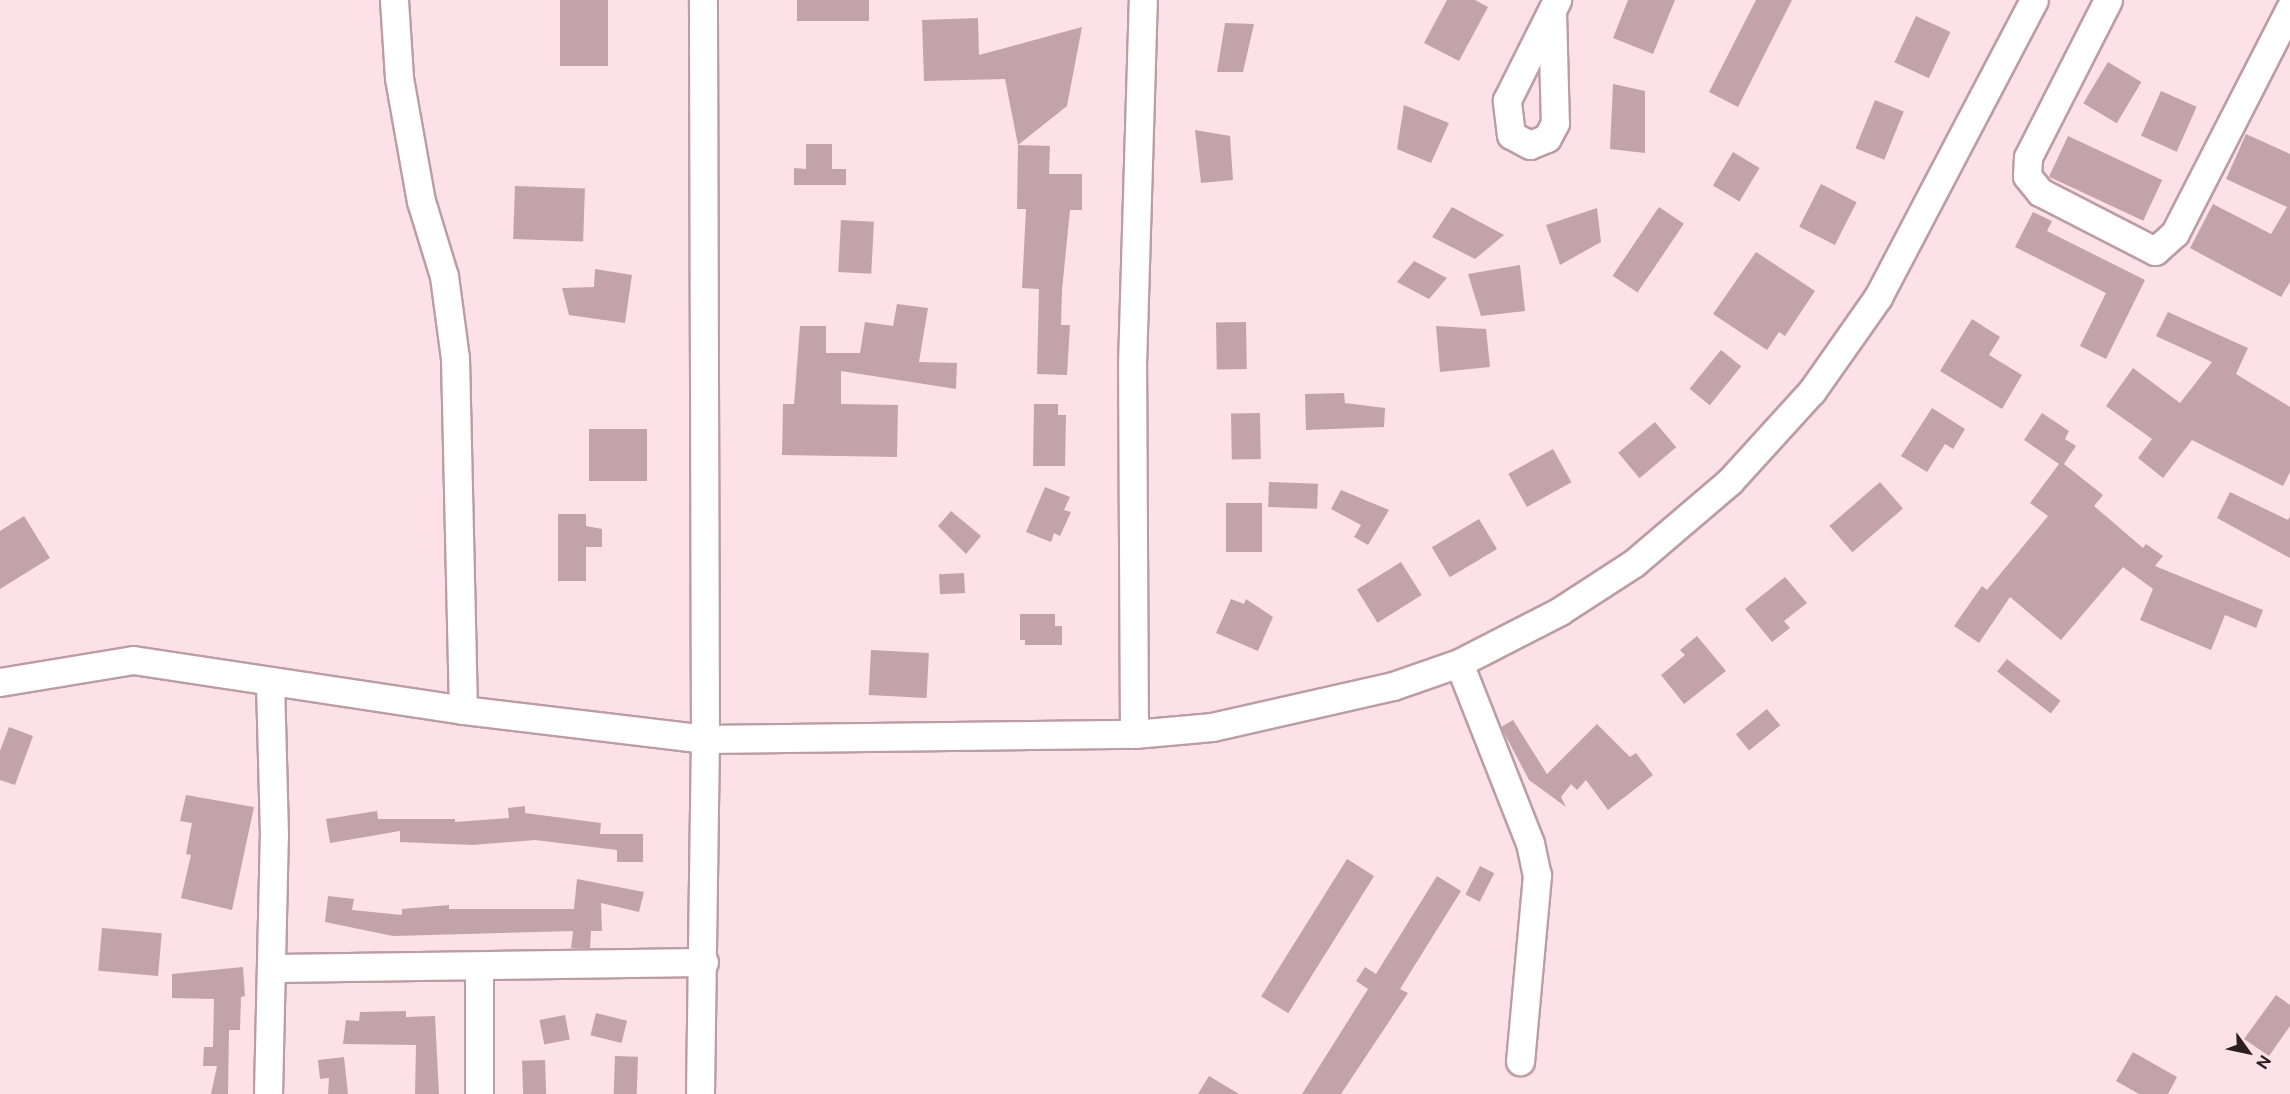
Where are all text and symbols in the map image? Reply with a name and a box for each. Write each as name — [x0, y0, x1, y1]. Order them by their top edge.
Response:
north arrow — [2218, 1022, 2278, 1082]
text: N — [2252, 1052, 2275, 1072]

